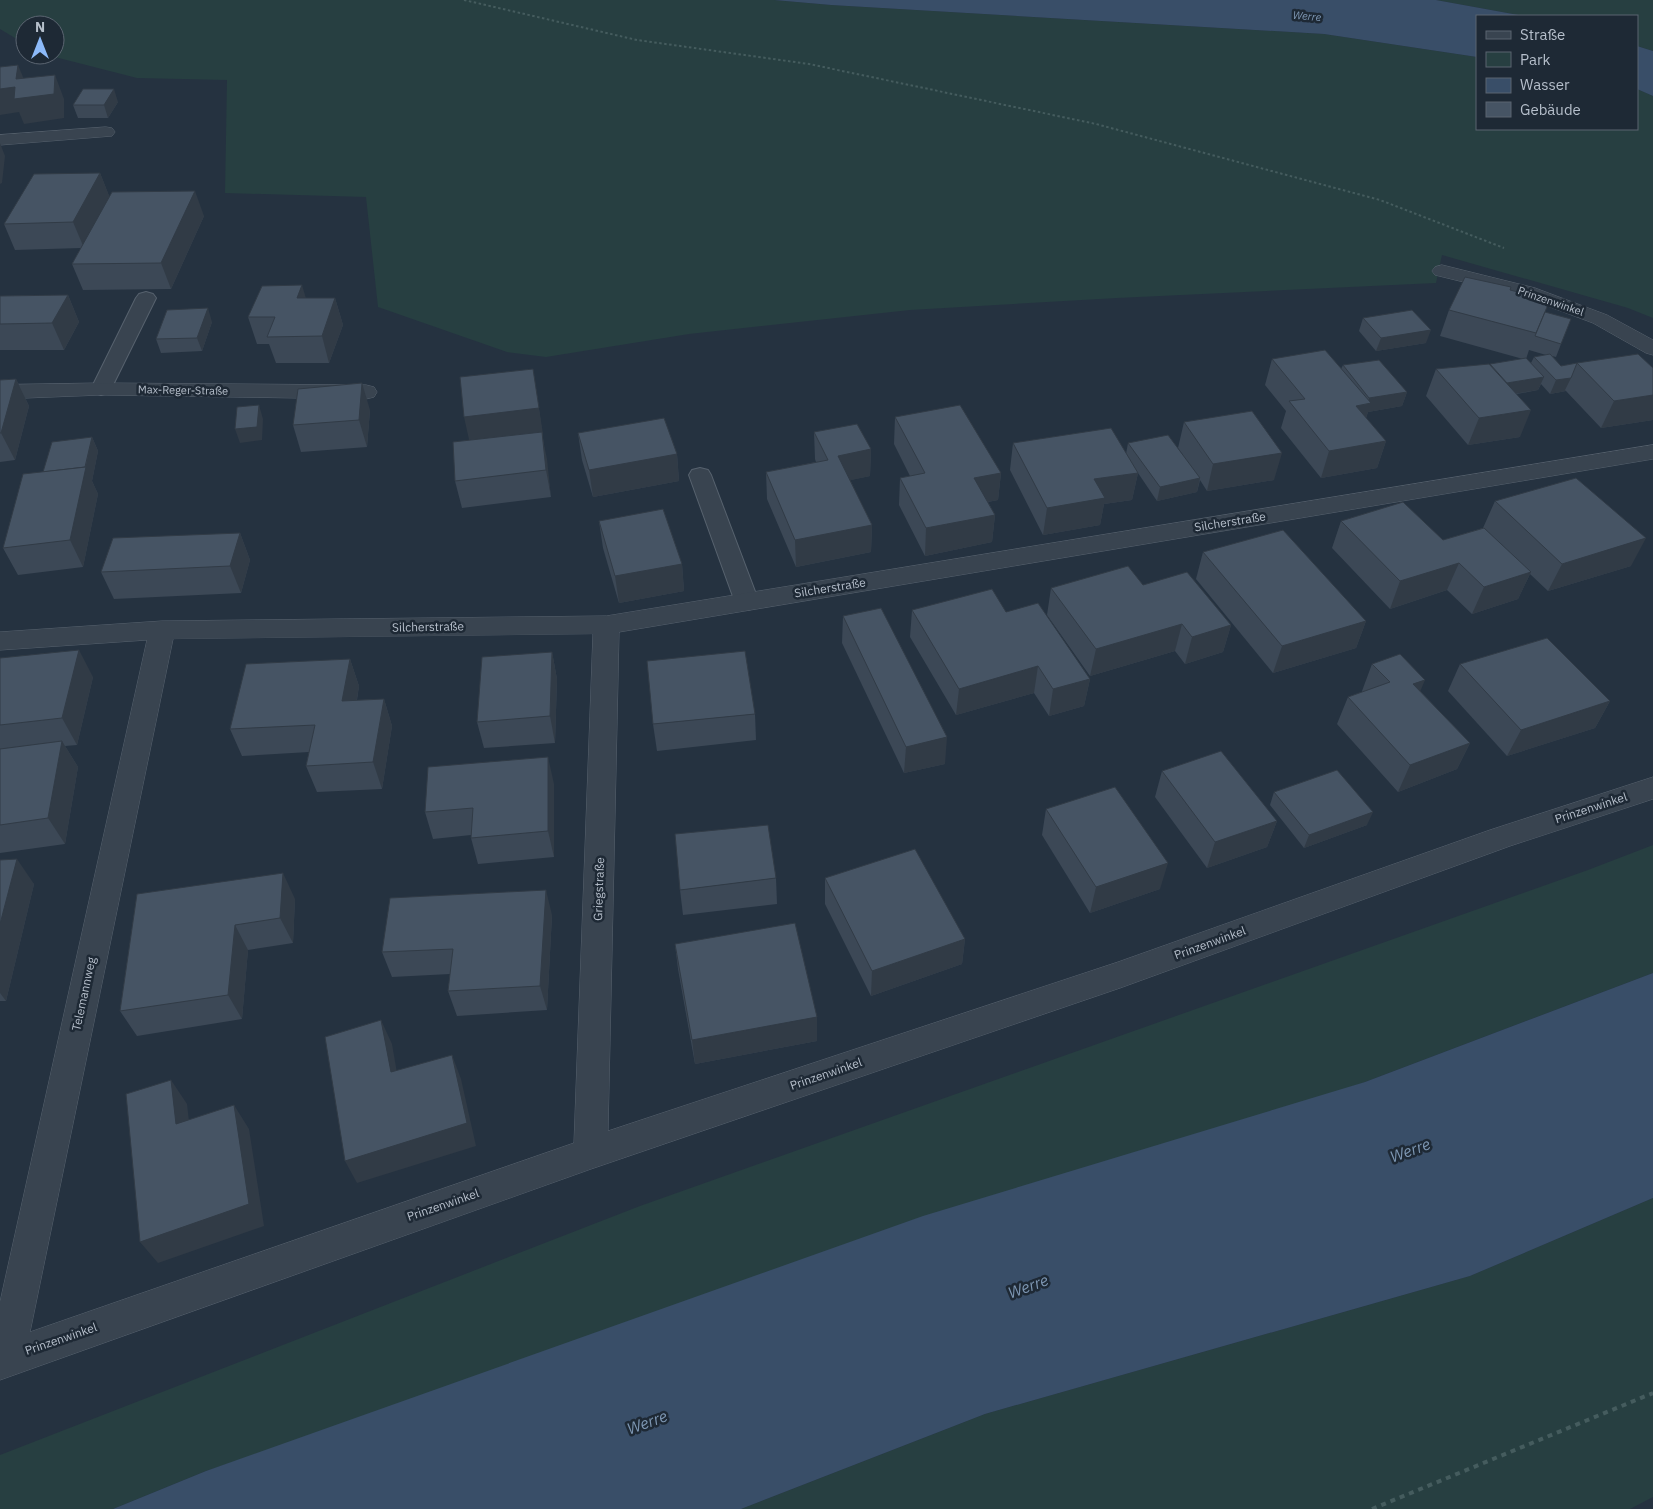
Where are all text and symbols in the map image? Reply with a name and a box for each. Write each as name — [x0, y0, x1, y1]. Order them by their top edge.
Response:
water label: Werre — [1292, 8, 1322, 24]
north arrow — [15, 15, 65, 65]
legend — [1476, 15, 1638, 130]
text: N — [35, 18, 45, 36]
text: Straße — [1520, 25, 1565, 44]
text: Park — [1520, 50, 1550, 69]
text: Wasser — [1520, 75, 1570, 94]
text: Gebäude — [1520, 100, 1581, 119]
street label: Prinzenwinkel — [1516, 283, 1586, 319]
street label: Max-Reger-Straße — [138, 382, 228, 398]
street label: Silcherstraße — [1193, 508, 1267, 535]
street label: Silcherstraße — [793, 574, 867, 601]
street label: Silcherstraße — [392, 618, 465, 635]
street label: Prinzenwinkel — [1553, 789, 1629, 826]
street label: Griegstraße — [590, 856, 607, 921]
street label: Prinzenwinkel — [1172, 923, 1248, 962]
street label: Telemannweg — [68, 955, 99, 1032]
street label: Prinzenwinkel — [788, 1054, 864, 1093]
water label: Werre — [1387, 1134, 1433, 1166]
street label: Prinzenwinkel — [405, 1185, 481, 1224]
water label: Werre — [1005, 1270, 1051, 1302]
street label: Prinzenwinkel — [23, 1319, 99, 1358]
water label: Werre — [624, 1406, 670, 1438]

